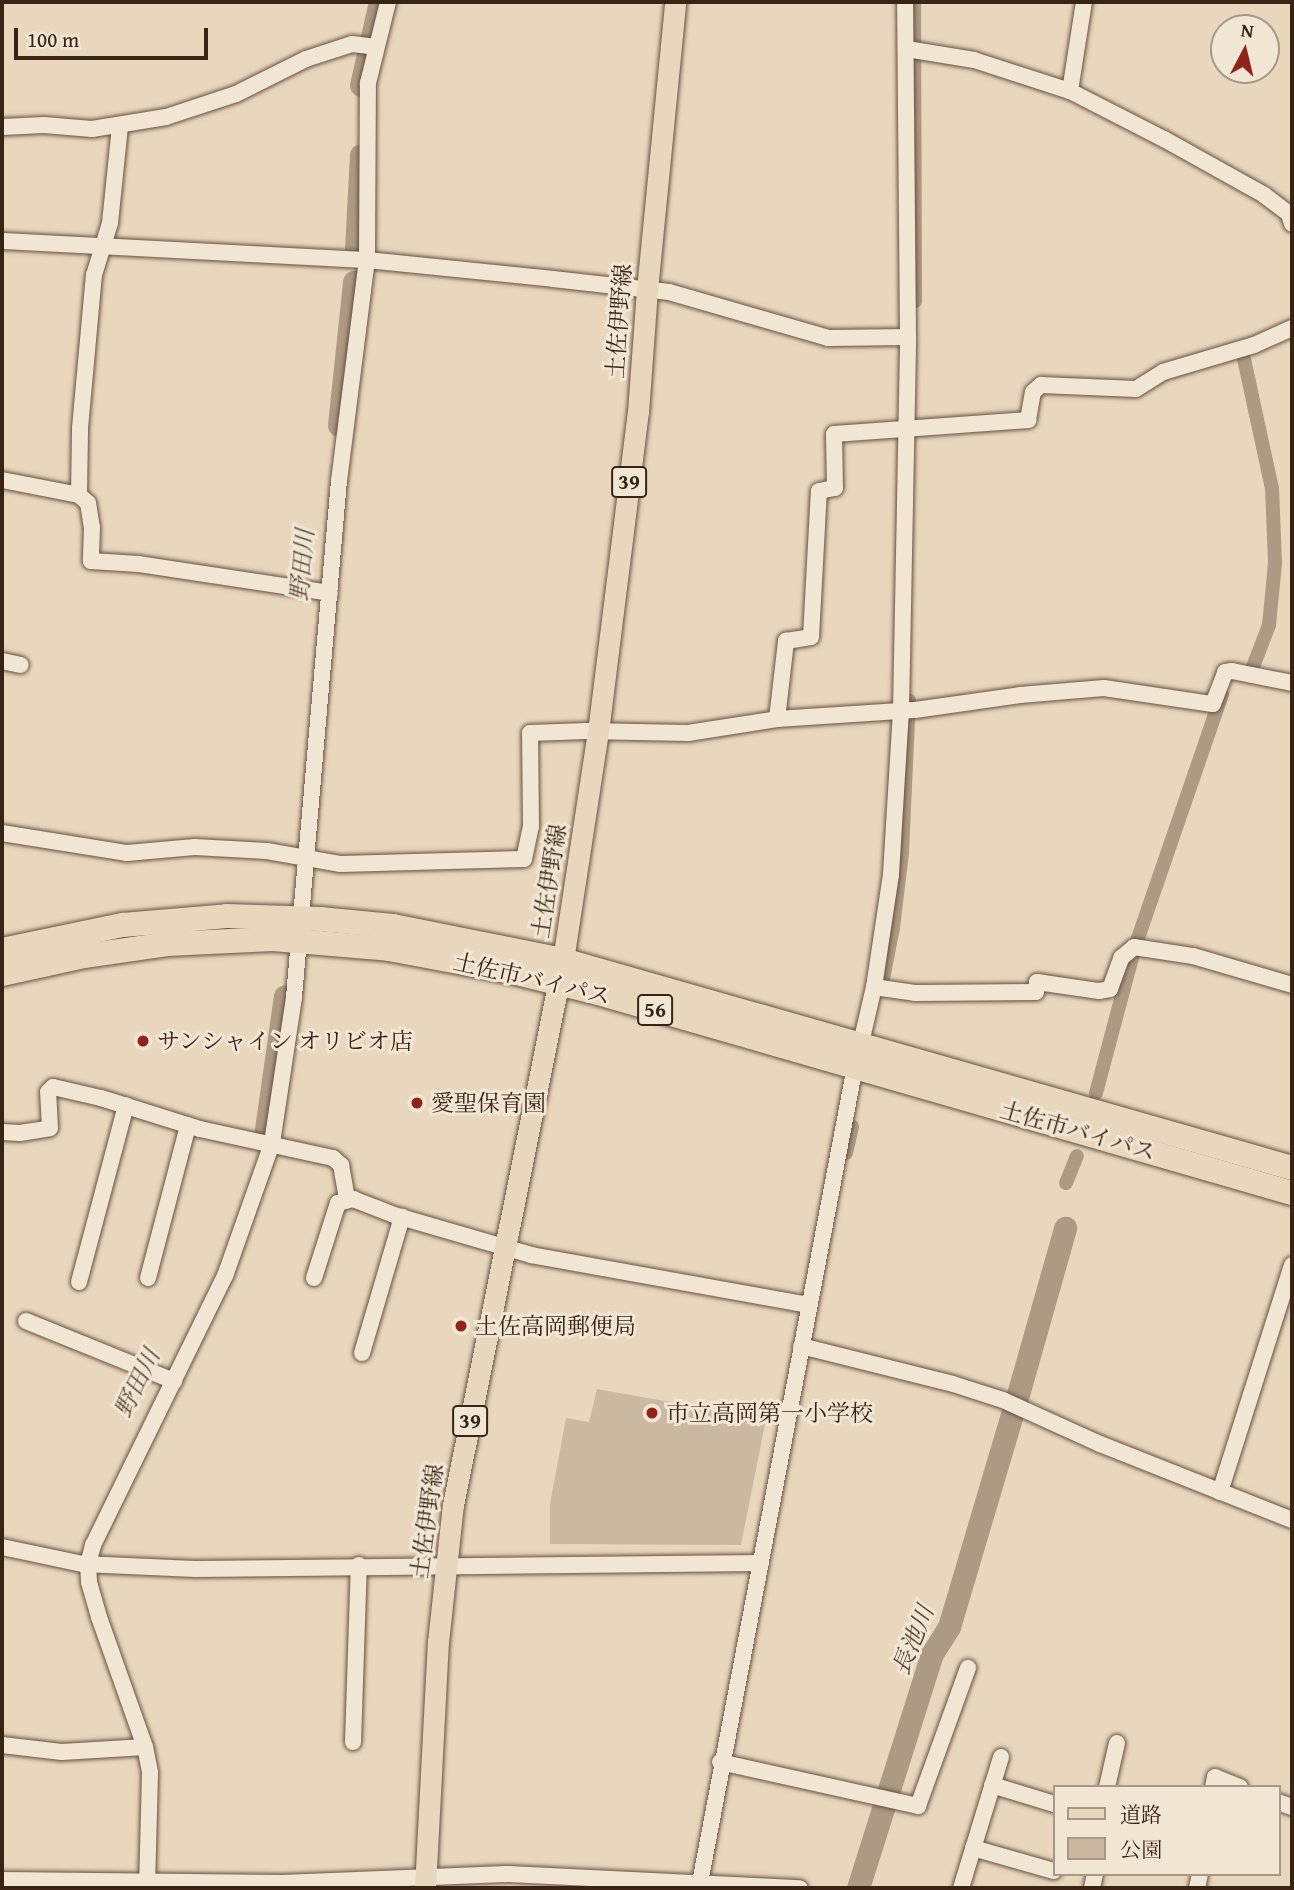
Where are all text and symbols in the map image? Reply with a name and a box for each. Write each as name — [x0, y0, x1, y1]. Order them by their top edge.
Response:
scale bar — [18, 14, 212, 58]
north arrow — [1210, 14, 1280, 84]
text: N — [1239, 15, 1255, 45]
text: 100 m — [27, 24, 79, 55]
street label: 土佐伊野線 — [601, 263, 637, 379]
road number: 39 — [610, 464, 648, 500]
water label: 野田川 — [285, 528, 319, 602]
street label: 土佐伊野線 — [526, 822, 572, 940]
street label: 土佐市バイパス — [450, 947, 614, 1011]
road number: 56 — [636, 992, 674, 1028]
place label: サンシャイン オリビオ店 — [157, 1027, 415, 1055]
marker: サンシャイン オリビオ店 — [135, 1033, 151, 1049]
place label: 愛聖保育園 — [431, 1089, 546, 1117]
marker: 愛聖保育園 — [409, 1095, 425, 1111]
street label: 土佐市バイパス — [997, 1096, 1159, 1166]
place label: 土佐高岡郵便局 — [475, 1312, 636, 1340]
marker: 土佐高岡郵便局 — [453, 1318, 469, 1334]
water label: 野田川 — [108, 1344, 166, 1422]
place label: 市立高岡第一小学校 — [666, 1399, 873, 1427]
road number: 39 — [451, 1404, 489, 1438]
marker: 市立高岡第一小学校 — [644, 1405, 660, 1421]
street label: 土佐伊野線 — [405, 1462, 449, 1580]
water label: 長池川 — [886, 1601, 940, 1679]
legend — [1052, 1785, 1280, 1876]
text: 道路 — [1120, 1799, 1162, 1830]
text: 公園 — [1120, 1834, 1162, 1865]

